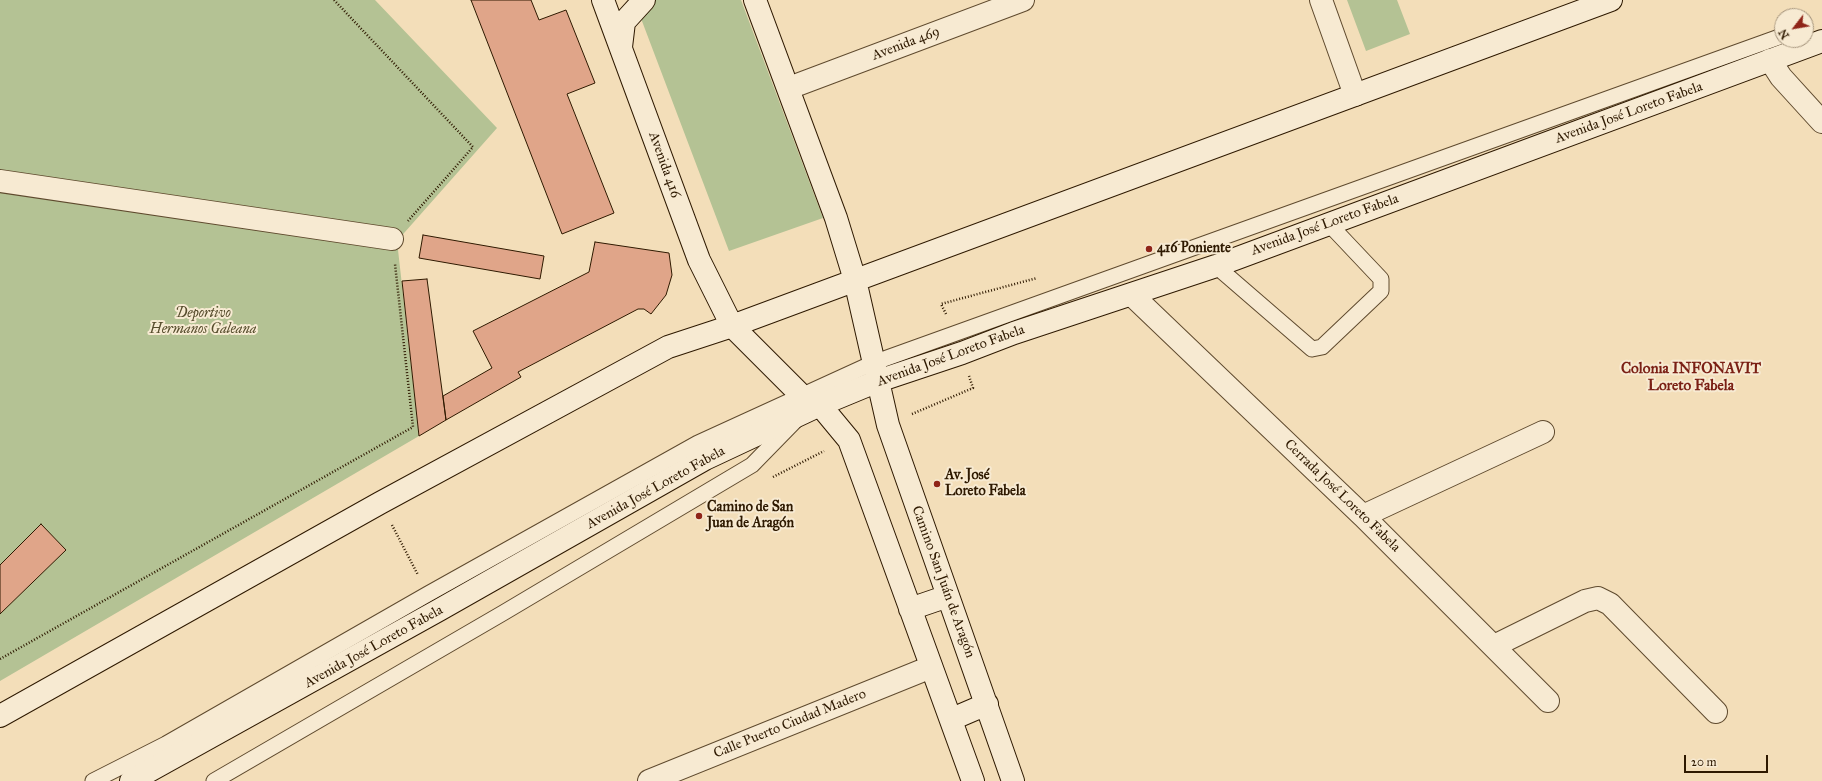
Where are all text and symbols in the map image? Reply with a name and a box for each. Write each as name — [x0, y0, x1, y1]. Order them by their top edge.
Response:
north arrow — [1774, 8, 1814, 48]
street label: Avenida 469 — [870, 23, 942, 65]
text: N — [1776, 27, 1792, 41]
street label: Avenida José Loreto Fabela — [1553, 78, 1705, 148]
street label: Avenida 416 — [644, 130, 684, 200]
street label: Avenida José Loreto Fabela — [1249, 190, 1401, 260]
place label: 416 Poniente — [1157, 241, 1231, 257]
marker: 416 Poniente — [1144, 244, 1154, 254]
park label: Deportivo Hermanos Galeana — [150, 306, 256, 338]
street label: Avenida José Loreto Fabela — [875, 321, 1027, 391]
district label: Colonia INFONAVIT Loreto Fabela — [1621, 360, 1761, 395]
street label: Cerrada José Loreto Fabela — [1280, 436, 1404, 556]
street label: Avenida José Loreto Fabela — [584, 443, 728, 533]
place label: Av. José Loreto Fabela — [945, 468, 1026, 500]
marker: Av. José Loreto Fabela — [932, 479, 942, 489]
place label: Camino de San Juan de Aragón — [707, 500, 794, 532]
street label: Camino San Juán de Aragón — [908, 504, 978, 660]
marker: Camino de San Juan de Aragón — [694, 511, 704, 521]
street label: Avenida José Loreto Fabela — [302, 602, 446, 692]
street label: Calle Puerto Ciudad Madero — [711, 686, 869, 762]
scale bar — [1686, 747, 1770, 773]
text: 20 m — [1691, 755, 1717, 769]

